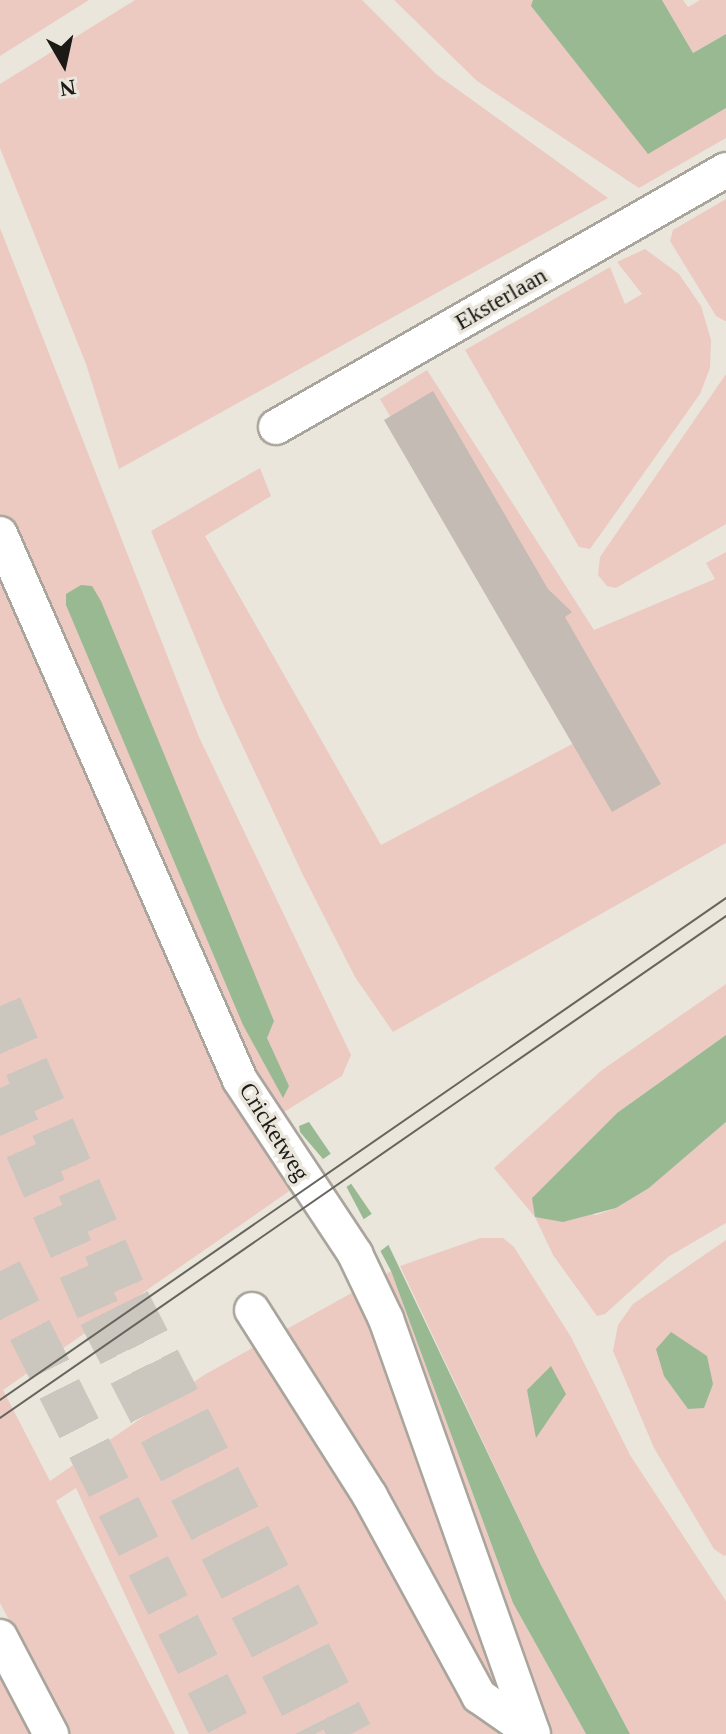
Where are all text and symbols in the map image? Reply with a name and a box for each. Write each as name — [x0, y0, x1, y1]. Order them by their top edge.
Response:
north arrow — [24, 24, 104, 104]
text: N — [58, 75, 78, 102]
street label: Eksterlaan — [450, 261, 552, 337]
street label: Cricketweg — [232, 1077, 316, 1187]

